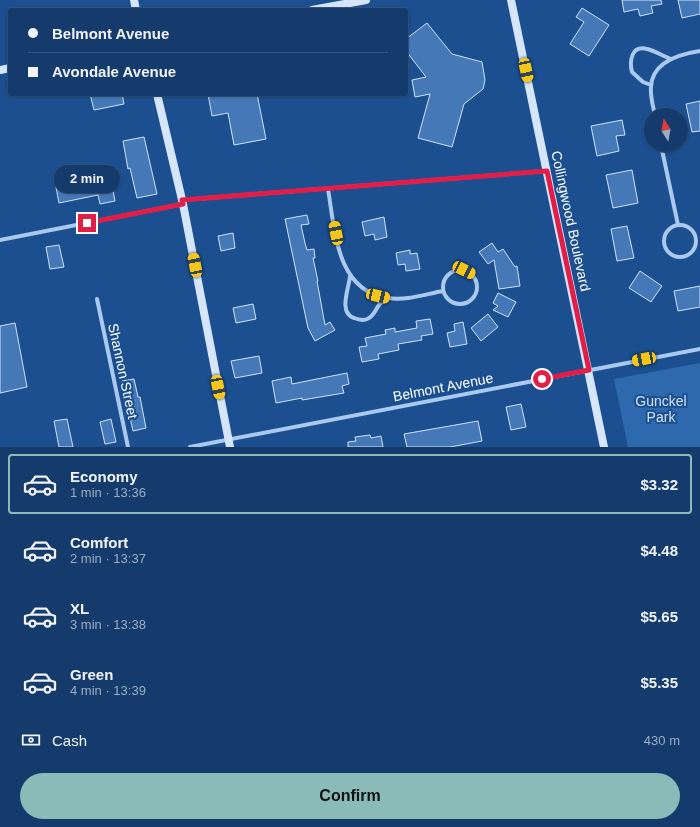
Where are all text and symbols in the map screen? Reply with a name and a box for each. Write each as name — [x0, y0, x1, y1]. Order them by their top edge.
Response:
text: Belmont Avenue — [52, 25, 169, 42]
car — [518, 57, 534, 83]
text: Avondale Avenue — [52, 63, 176, 80]
north arrow — [644, 108, 688, 152]
map controls — [644, 108, 688, 152]
street label: Collingwood Boulevard — [548, 149, 594, 293]
callout: 2 min — [54, 165, 120, 193]
text: 2 min — [70, 171, 104, 186]
route end — [78, 214, 96, 232]
car — [328, 220, 344, 246]
car — [187, 252, 203, 278]
car — [451, 259, 477, 281]
car — [365, 287, 391, 305]
street label: Shannon Street — [105, 322, 141, 420]
car — [631, 351, 657, 367]
street label: Belmont Avenue — [392, 369, 495, 405]
route start — [533, 370, 551, 388]
car — [210, 374, 226, 400]
park label: Gunckel Park — [635, 393, 687, 425]
icon: car — [22, 466, 58, 502]
text: Economy — [70, 468, 138, 485]
text: $3.32 — [640, 476, 678, 493]
text: 1 min · 13:36 — [70, 485, 146, 500]
icon: car — [22, 532, 58, 568]
text: Comfort — [70, 534, 128, 551]
text: $4.48 — [640, 542, 678, 559]
text: 2 min · 13:37 — [70, 551, 146, 566]
icon: car — [22, 598, 58, 634]
text: XL — [70, 600, 89, 617]
text: $5.65 — [640, 608, 678, 625]
text: 3 min · 13:38 — [70, 617, 146, 632]
icon: car — [22, 664, 58, 700]
text: Green — [70, 666, 113, 683]
text: $5.35 — [640, 674, 678, 691]
text: 4 min · 13:39 — [70, 683, 146, 698]
icon: cash — [20, 729, 42, 751]
text: Cash — [52, 732, 87, 749]
text: 430 m — [644, 733, 680, 748]
button: Confirm — [20, 773, 680, 819]

